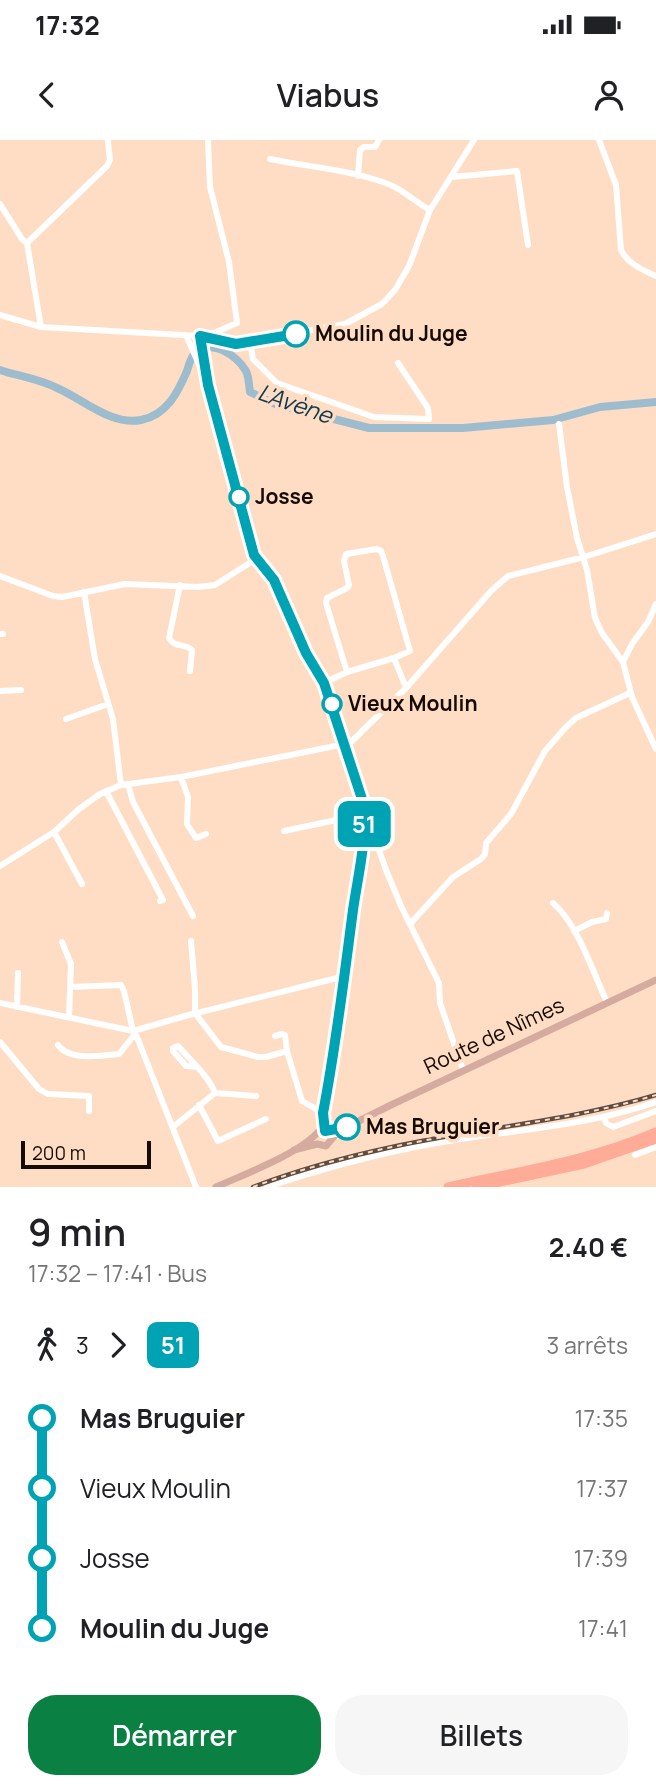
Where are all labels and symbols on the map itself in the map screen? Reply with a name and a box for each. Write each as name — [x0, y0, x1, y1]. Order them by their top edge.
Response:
place label: Moulin du Juge — [315, 319, 468, 347]
marker: Moulin du Juge — [283, 321, 309, 347]
water label: L'Avène — [254, 375, 338, 431]
place label: Josse — [255, 482, 314, 510]
marker: Josse — [229, 487, 249, 507]
place label: Vieux Moulin — [348, 689, 478, 717]
marker: Vieux Moulin — [322, 694, 342, 714]
line badge: 51 — [332, 801, 396, 847]
street label: Route de Nîmes — [419, 990, 568, 1080]
place label: Mas Bruguier — [366, 1112, 499, 1140]
marker: Mas Bruguier — [334, 1114, 360, 1140]
scale bar — [21, 1138, 150, 1170]

